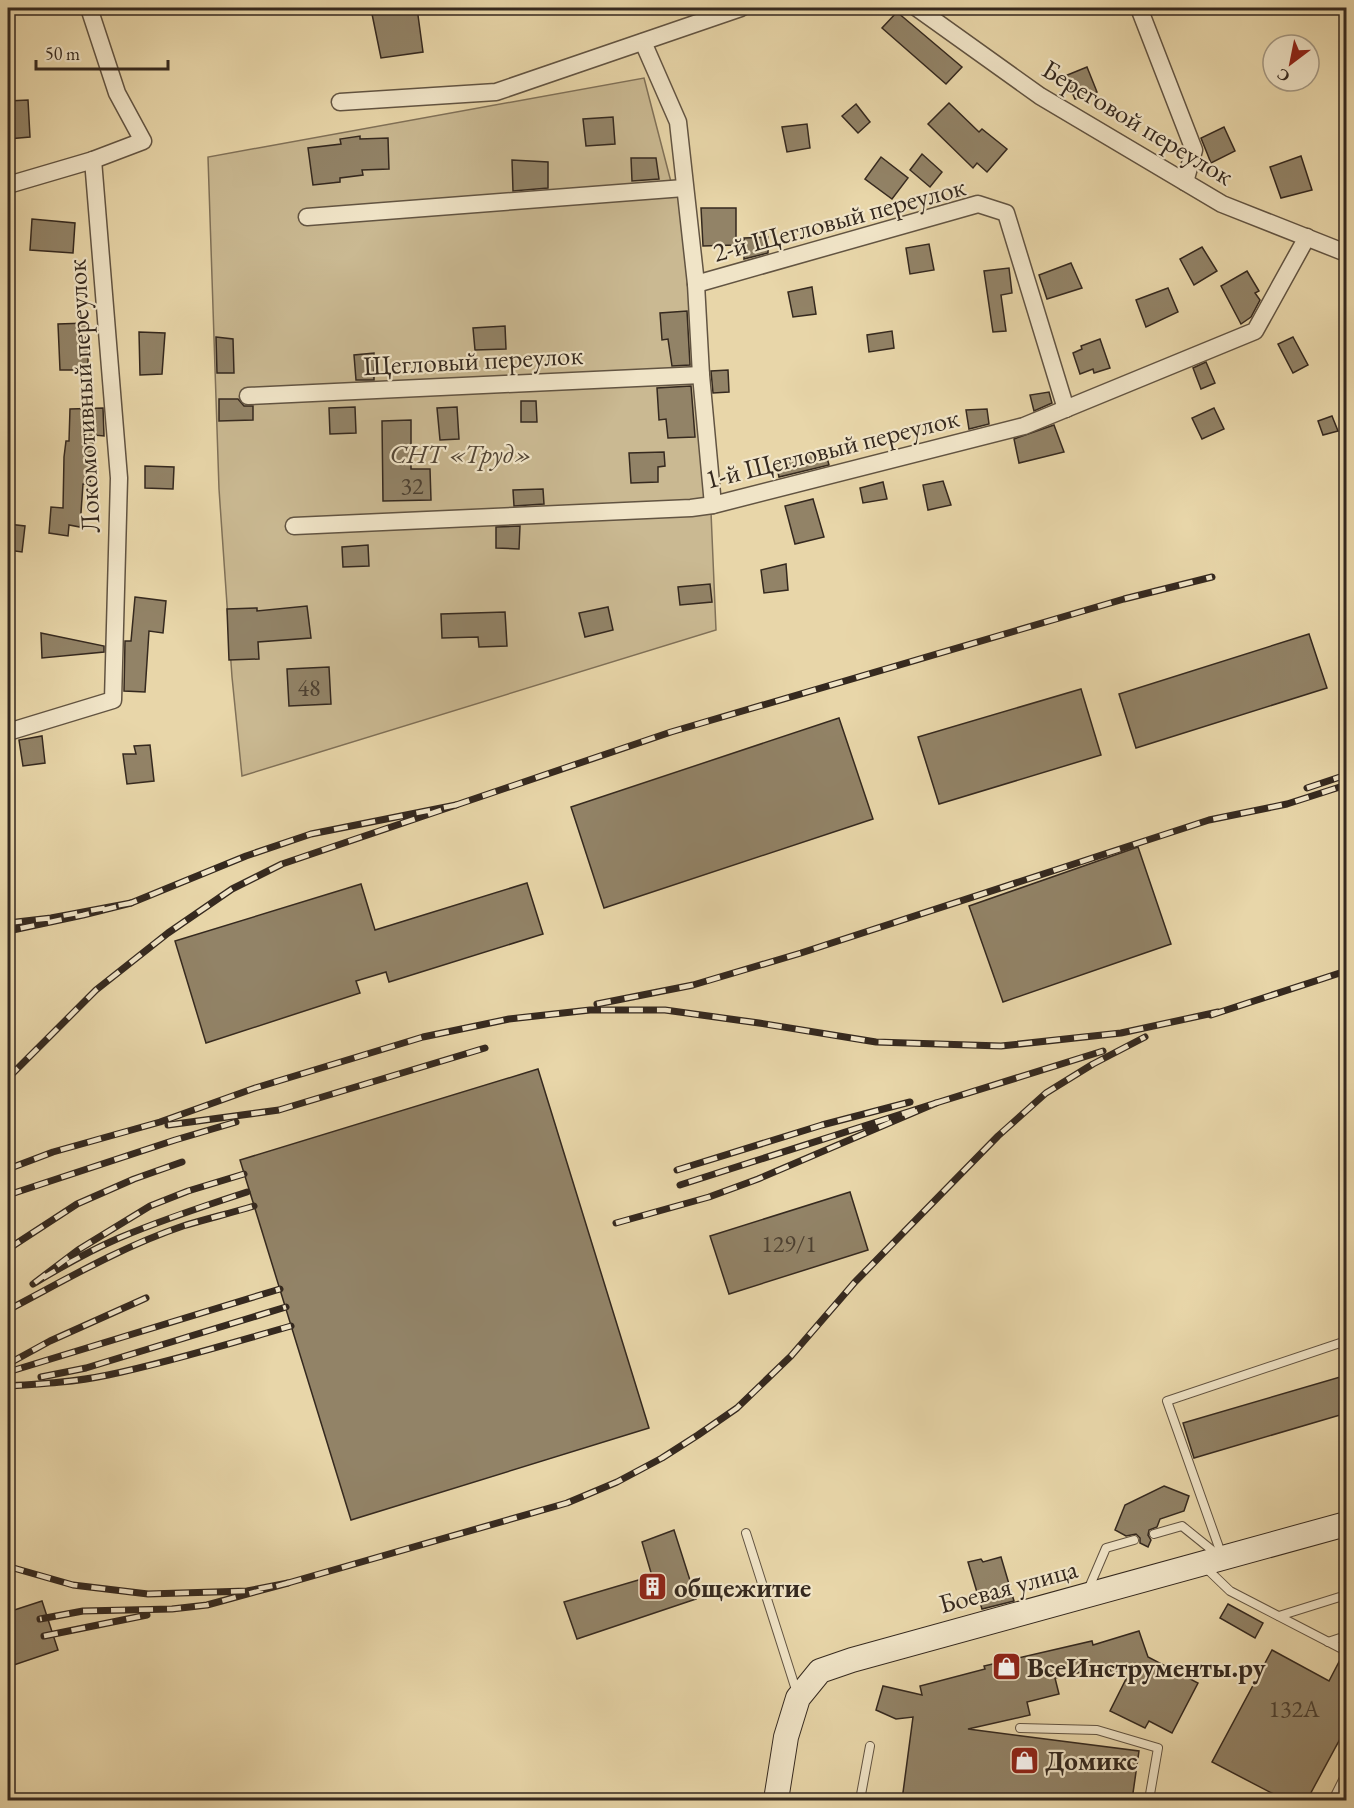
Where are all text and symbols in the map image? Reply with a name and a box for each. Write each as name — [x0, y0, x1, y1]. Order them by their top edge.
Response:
scale bar — [36, 33, 168, 71]
north arrow — [1261, 33, 1321, 93]
text: 50 m — [45, 42, 80, 65]
street label: Береговой переулок — [1036, 51, 1240, 193]
text: С — [1273, 63, 1294, 87]
street label: 2-й Щегловый переулок — [709, 168, 969, 270]
street label: Локомотивный переулок — [58, 258, 108, 534]
street label: Щегловый переулок — [362, 337, 584, 383]
street label: 1-й Щегловый переулок — [701, 399, 963, 496]
park label: СНТ «Труд» — [390, 436, 532, 471]
house number: 32 — [400, 470, 424, 501]
house number: 48 — [297, 672, 321, 703]
house number: 129/1 — [761, 1228, 817, 1259]
street label: Боевая улица — [935, 1551, 1082, 1621]
place label: общежитие — [674, 1570, 811, 1605]
building icon: общежитие — [637, 1571, 669, 1603]
place label: ВсеИнструменты.ру — [1027, 1650, 1266, 1685]
shop icon: ВсеИнструменты.ру — [990, 1651, 1022, 1683]
house number: 132А — [1268, 1693, 1320, 1724]
place label: Домикс — [1045, 1743, 1138, 1778]
shop icon: Домикс — [1008, 1744, 1040, 1776]

